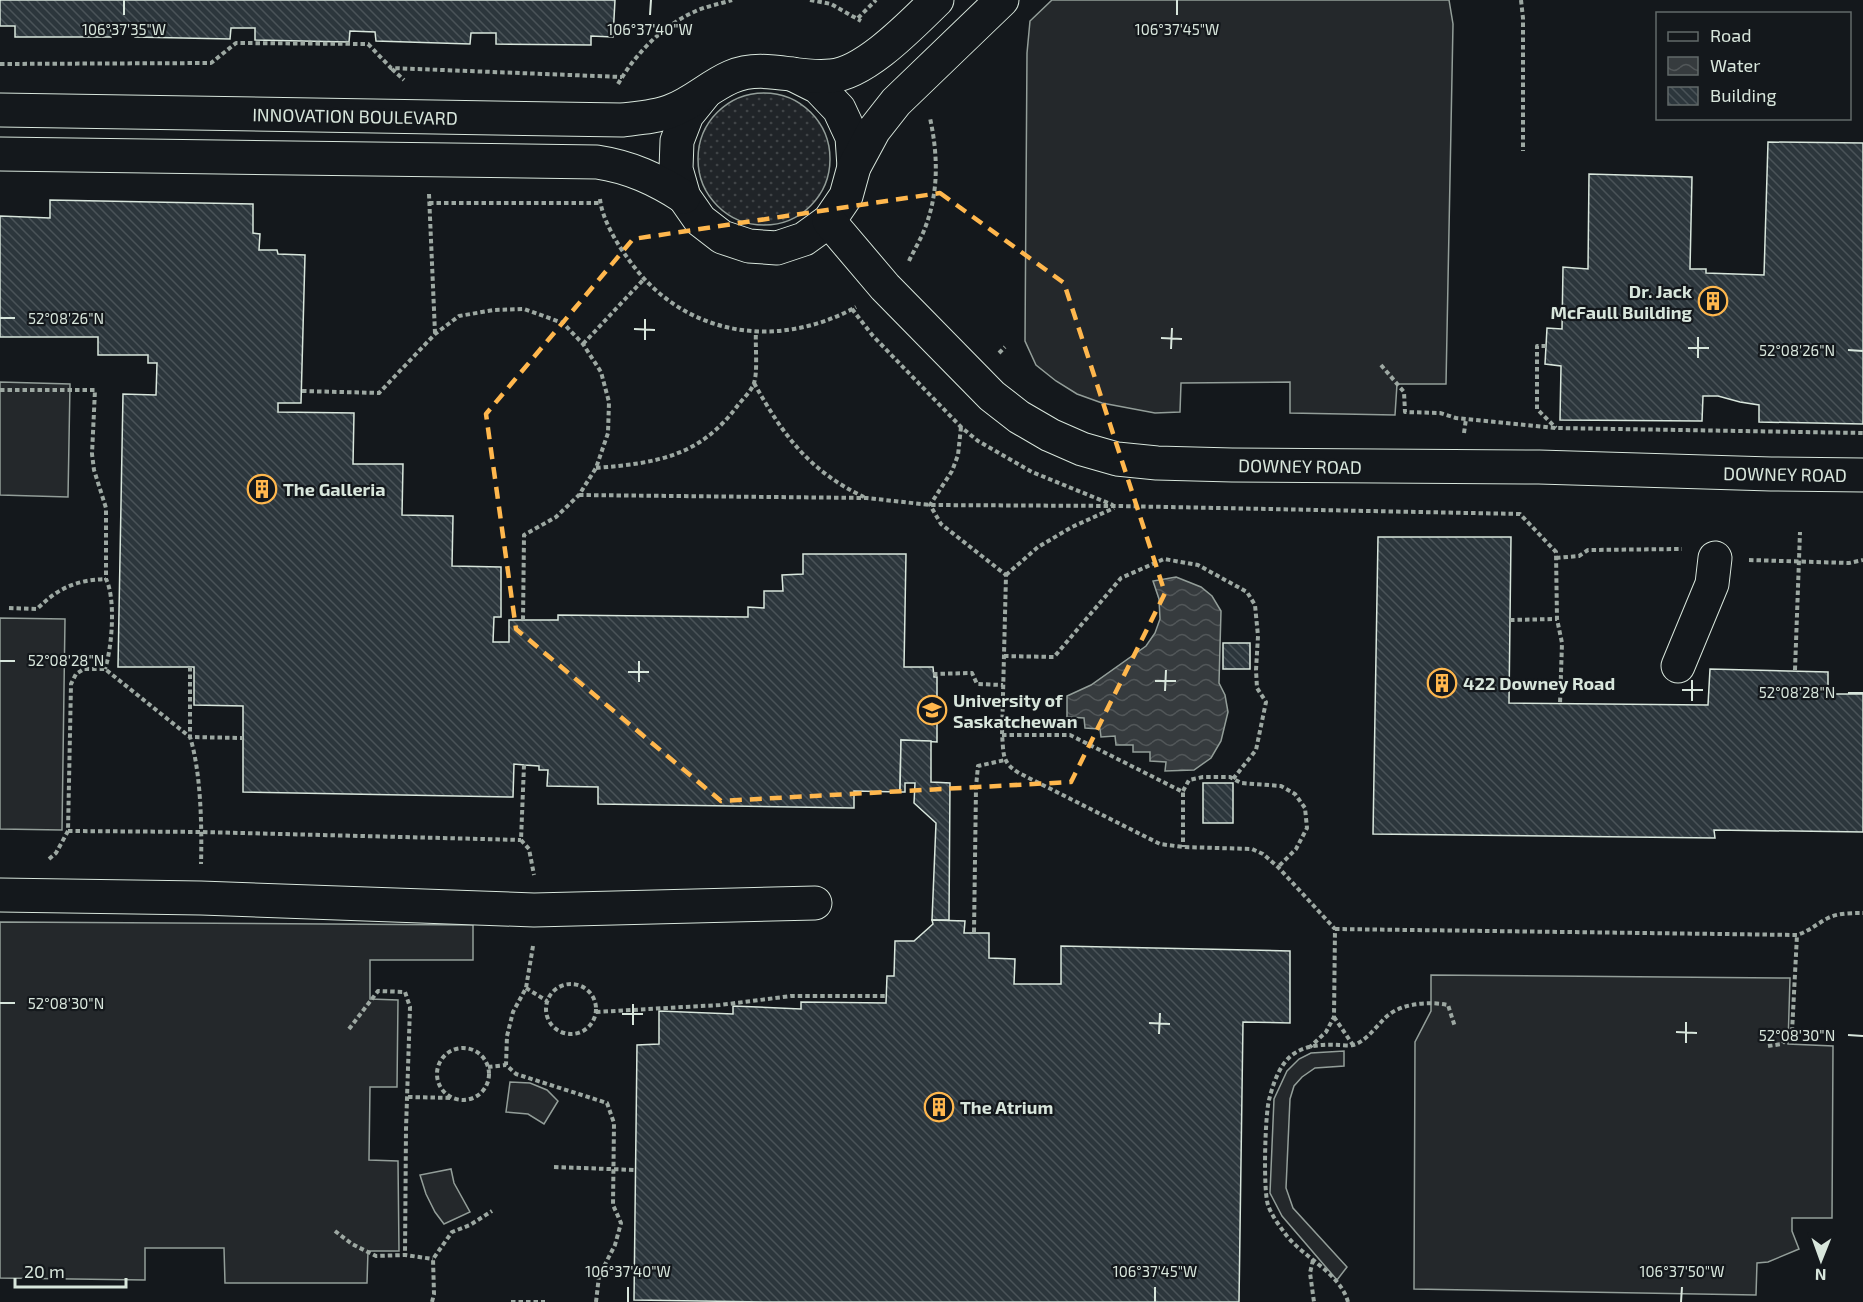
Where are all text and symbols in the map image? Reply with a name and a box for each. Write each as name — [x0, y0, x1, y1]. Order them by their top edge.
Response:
legend — [1656, 12, 1851, 120]
text: 106°37'35"W — [82, 20, 166, 38]
text: 106°37'40"W — [607, 20, 693, 38]
text: 106°37'45"W — [1135, 20, 1219, 38]
text: Road — [1710, 24, 1751, 46]
text: Water — [1710, 54, 1760, 76]
text: Building — [1710, 84, 1777, 106]
street label: INNOVATION BOULEVARD — [252, 103, 458, 129]
place label: Dr. Jack McFaull Building — [1550, 280, 1693, 323]
building icon: Dr. Jack McFaull Building — [1697, 285, 1729, 317]
text: 52°08'26"N — [28, 309, 104, 327]
text: 52°08'26"N — [1759, 341, 1835, 359]
street label: DOWNEY ROAD — [1238, 454, 1362, 478]
street label: DOWNEY ROAD — [1723, 462, 1847, 486]
building icon: The Galleria — [246, 473, 278, 505]
place label: The Galleria — [283, 478, 386, 500]
text: 52°08'28"N — [28, 651, 104, 669]
building icon: 422 Downey Road — [1426, 667, 1458, 699]
place label: 422 Downey Road — [1463, 672, 1615, 694]
text: 52°08'28"N — [1759, 683, 1835, 701]
place label: University of Saskatchewan — [953, 689, 1077, 732]
school or university icon: University of Saskatchewan — [916, 694, 948, 726]
text: 52°08'30"N — [28, 994, 104, 1012]
text: 52°08'30"N — [1759, 1026, 1835, 1044]
building icon: The Atrium — [923, 1091, 955, 1123]
place label: The Atrium — [960, 1096, 1053, 1118]
north arrow — [1791, 1230, 1851, 1290]
scale bar — [15, 1251, 126, 1289]
text: 20 m — [24, 1260, 65, 1282]
text: 106°37'40"W — [585, 1262, 671, 1280]
text: 106°37'45"W — [1113, 1262, 1197, 1280]
text: 106°37'50"W — [1640, 1262, 1724, 1280]
text: N — [1815, 1266, 1827, 1285]

